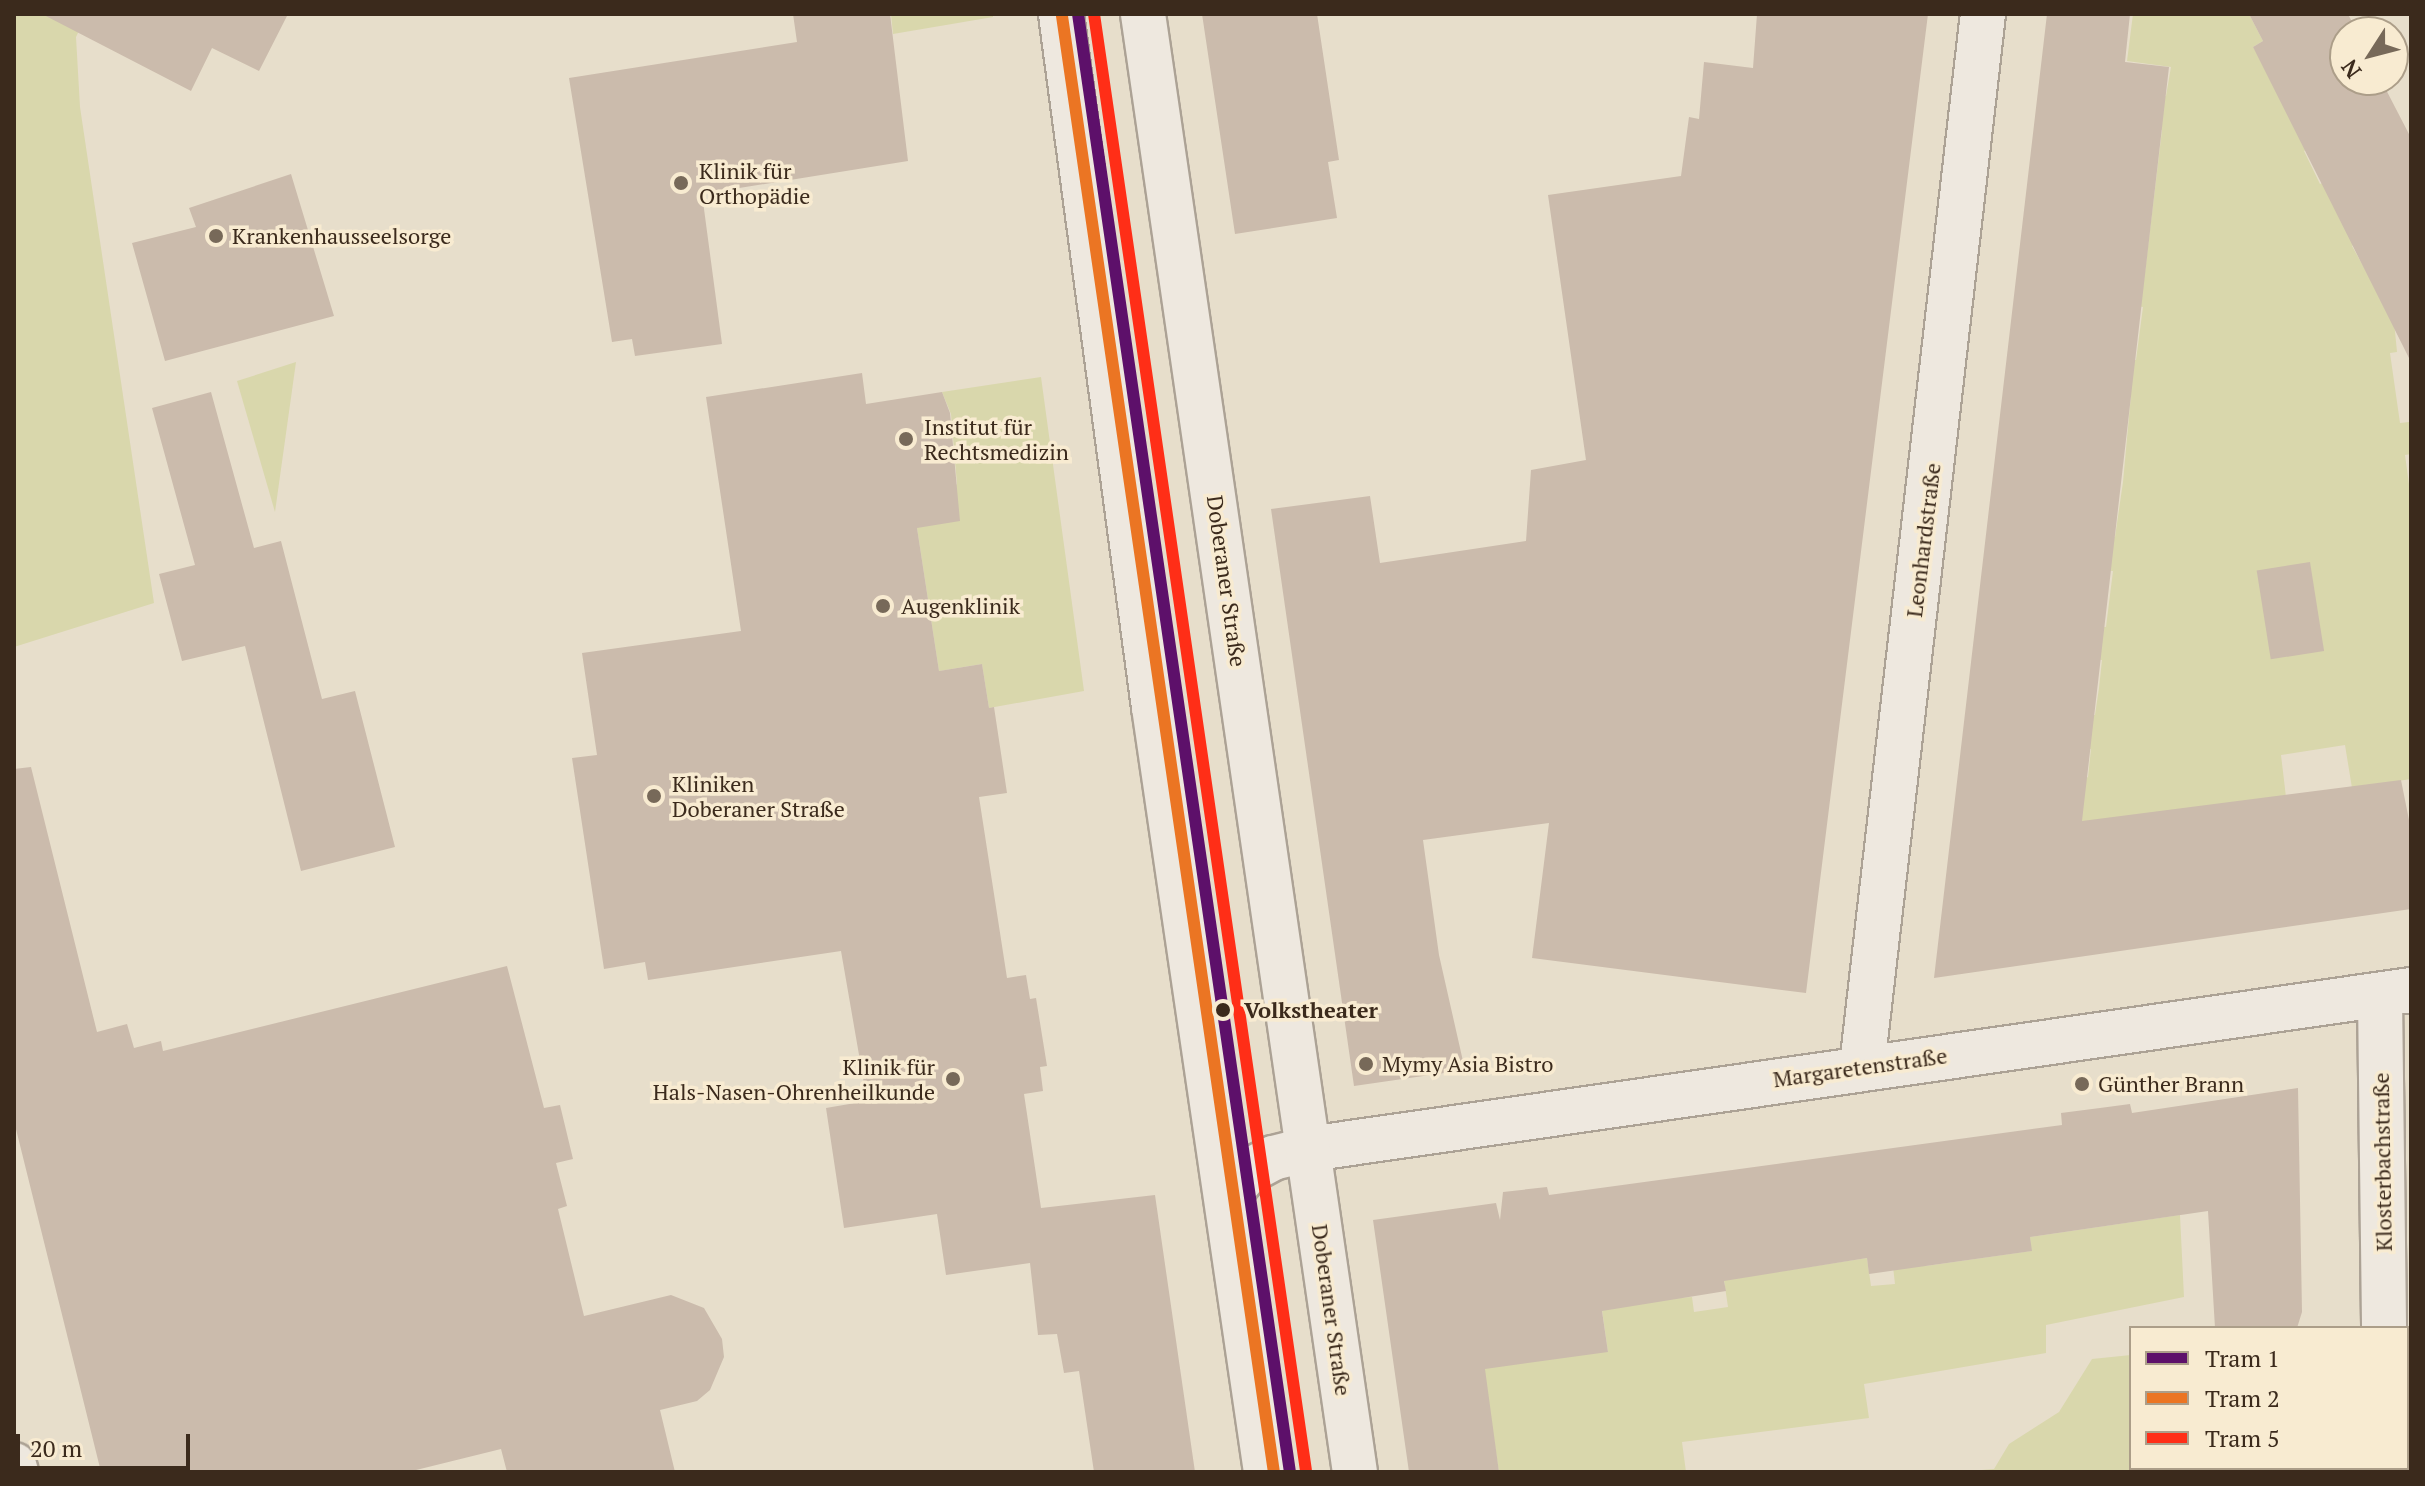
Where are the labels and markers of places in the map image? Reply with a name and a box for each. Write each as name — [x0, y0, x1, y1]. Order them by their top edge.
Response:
place label: Klinik für Orthopädie — [699, 157, 810, 208]
marker: Klinik für Orthopädie — [670, 172, 692, 194]
place label: Krankenhausseelsorge — [232, 223, 451, 249]
marker: Krankenhausseelsorge — [207, 227, 225, 245]
place label: Institut für Rechtsmedizin — [924, 413, 1069, 464]
marker: Institut für Rechtsmedizin — [895, 428, 917, 450]
place label: Augenklinik — [901, 593, 1020, 619]
marker: Augenklinik — [872, 595, 894, 617]
place label: Kliniken Doberaner Straße — [672, 770, 845, 822]
marker: Kliniken Doberaner Straße — [643, 785, 665, 807]
marker: Volkstheater — [1209, 996, 1237, 1024]
place label: Volkstheater — [1244, 997, 1378, 1023]
place label: Mymy Asia Bistro — [1382, 1051, 1554, 1077]
place label: Klinik für Hals-Nasen-Ohrenheilkunde — [653, 1053, 935, 1104]
marker: Mymy Asia Bistro — [1357, 1055, 1375, 1073]
marker: Klinik für Hals-Nasen-Ohrenheilkunde — [942, 1068, 964, 1090]
place label: Günther Brann — [2098, 1071, 2244, 1097]
marker: Günther Brann — [2073, 1075, 2091, 1093]

